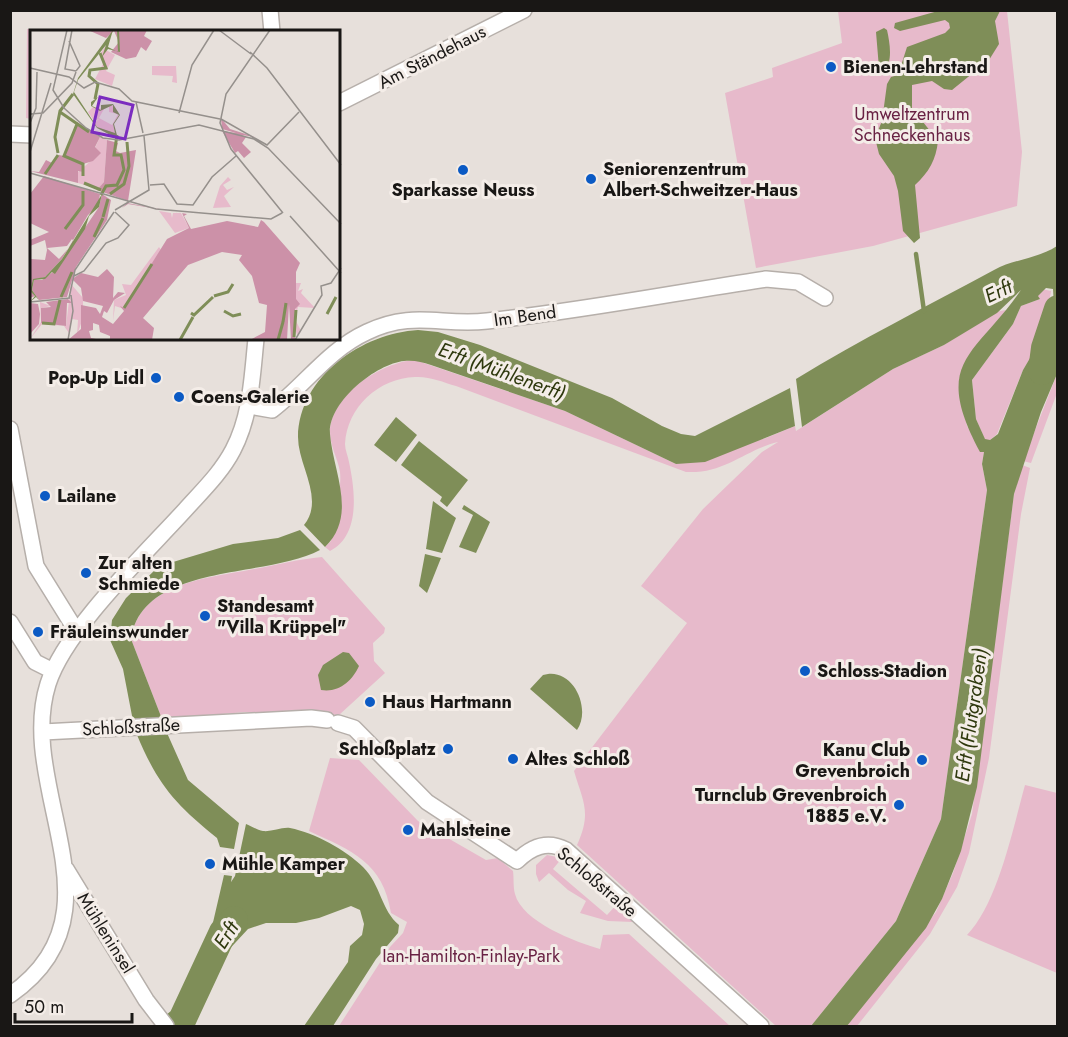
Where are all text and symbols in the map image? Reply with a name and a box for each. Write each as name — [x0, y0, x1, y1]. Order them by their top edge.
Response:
street label: Am Ständehaus — [374, 19, 490, 95]
inset map — [30, 30, 340, 340]
place label: Bienen-Lehrstand — [843, 54, 988, 80]
marker: Bienen-Lehrstand — [824, 60, 838, 74]
park label: Umweltzentrum Schneckenhaus — [854, 101, 970, 148]
place label: Seniorenzentrum Albert-Schweitzer-Haus — [602, 156, 798, 203]
marker: Sparkasse Neuss — [456, 163, 470, 177]
marker: Seniorenzentrum Albert-Schweitzer-Haus — [584, 172, 598, 186]
place label: Sparkasse Neuss — [391, 177, 535, 203]
water label: Erft — [980, 272, 1018, 310]
street label: Im Bend — [492, 299, 558, 333]
water label: Erft (Mühlenerft) — [434, 335, 569, 408]
place label: Pop-Up Lidl — [48, 365, 144, 391]
marker: Pop-Up Lidl — [149, 371, 163, 385]
place label: Coens-Galerie — [191, 384, 309, 410]
marker: Coens-Galerie — [172, 390, 186, 404]
place label: Lailane — [57, 483, 116, 509]
marker: Lailane — [38, 489, 52, 503]
place label: Zur alten Schmiede — [98, 550, 180, 597]
marker: Zur alten Schmiede — [79, 566, 93, 580]
place label: Standesamt "Villa Krüppel" — [217, 593, 346, 640]
marker: Standesamt "Villa Krüppel" — [198, 609, 212, 623]
place label: Fräuleinswunder — [50, 619, 190, 645]
marker: Fräuleinswunder — [31, 625, 45, 639]
water label: Erft (Flutgraben) — [948, 646, 995, 784]
place label: Schloss-Stadion — [817, 658, 947, 684]
marker: Schloss-Stadion — [798, 664, 812, 678]
place label: Haus Hartmann — [382, 689, 512, 715]
marker: Haus Hartmann — [363, 695, 377, 709]
street label: Schloßstraße — [81, 711, 181, 743]
place label: Schloßplatz — [338, 736, 437, 762]
place label: Kanu Club Grevenbroich — [795, 737, 910, 784]
marker: Schloßplatz — [441, 742, 455, 756]
place label: Altes Schloß — [524, 746, 630, 772]
marker: Altes Schloß — [506, 752, 520, 766]
marker: Kanu Club Grevenbroich — [915, 753, 929, 767]
place label: Turnclub Grevenbroich 1885 e.V. — [695, 782, 887, 829]
marker: Turnclub Grevenbroich 1885 e.V. — [892, 798, 906, 812]
place label: Mahlsteine — [420, 817, 511, 843]
marker: Mahlsteine — [401, 823, 415, 837]
street label: Schloßstraße — [551, 841, 643, 923]
place label: Mühle Kamper — [222, 851, 346, 877]
marker: Mühle Kamper — [203, 857, 217, 871]
street label: Mühleninsel — [71, 887, 141, 979]
water label: Erft — [207, 915, 247, 955]
park label: Ian-Hamilton-Finlay-Park — [382, 943, 560, 969]
scale bar — [15, 986, 132, 1024]
text: 50 m — [24, 994, 64, 1020]

